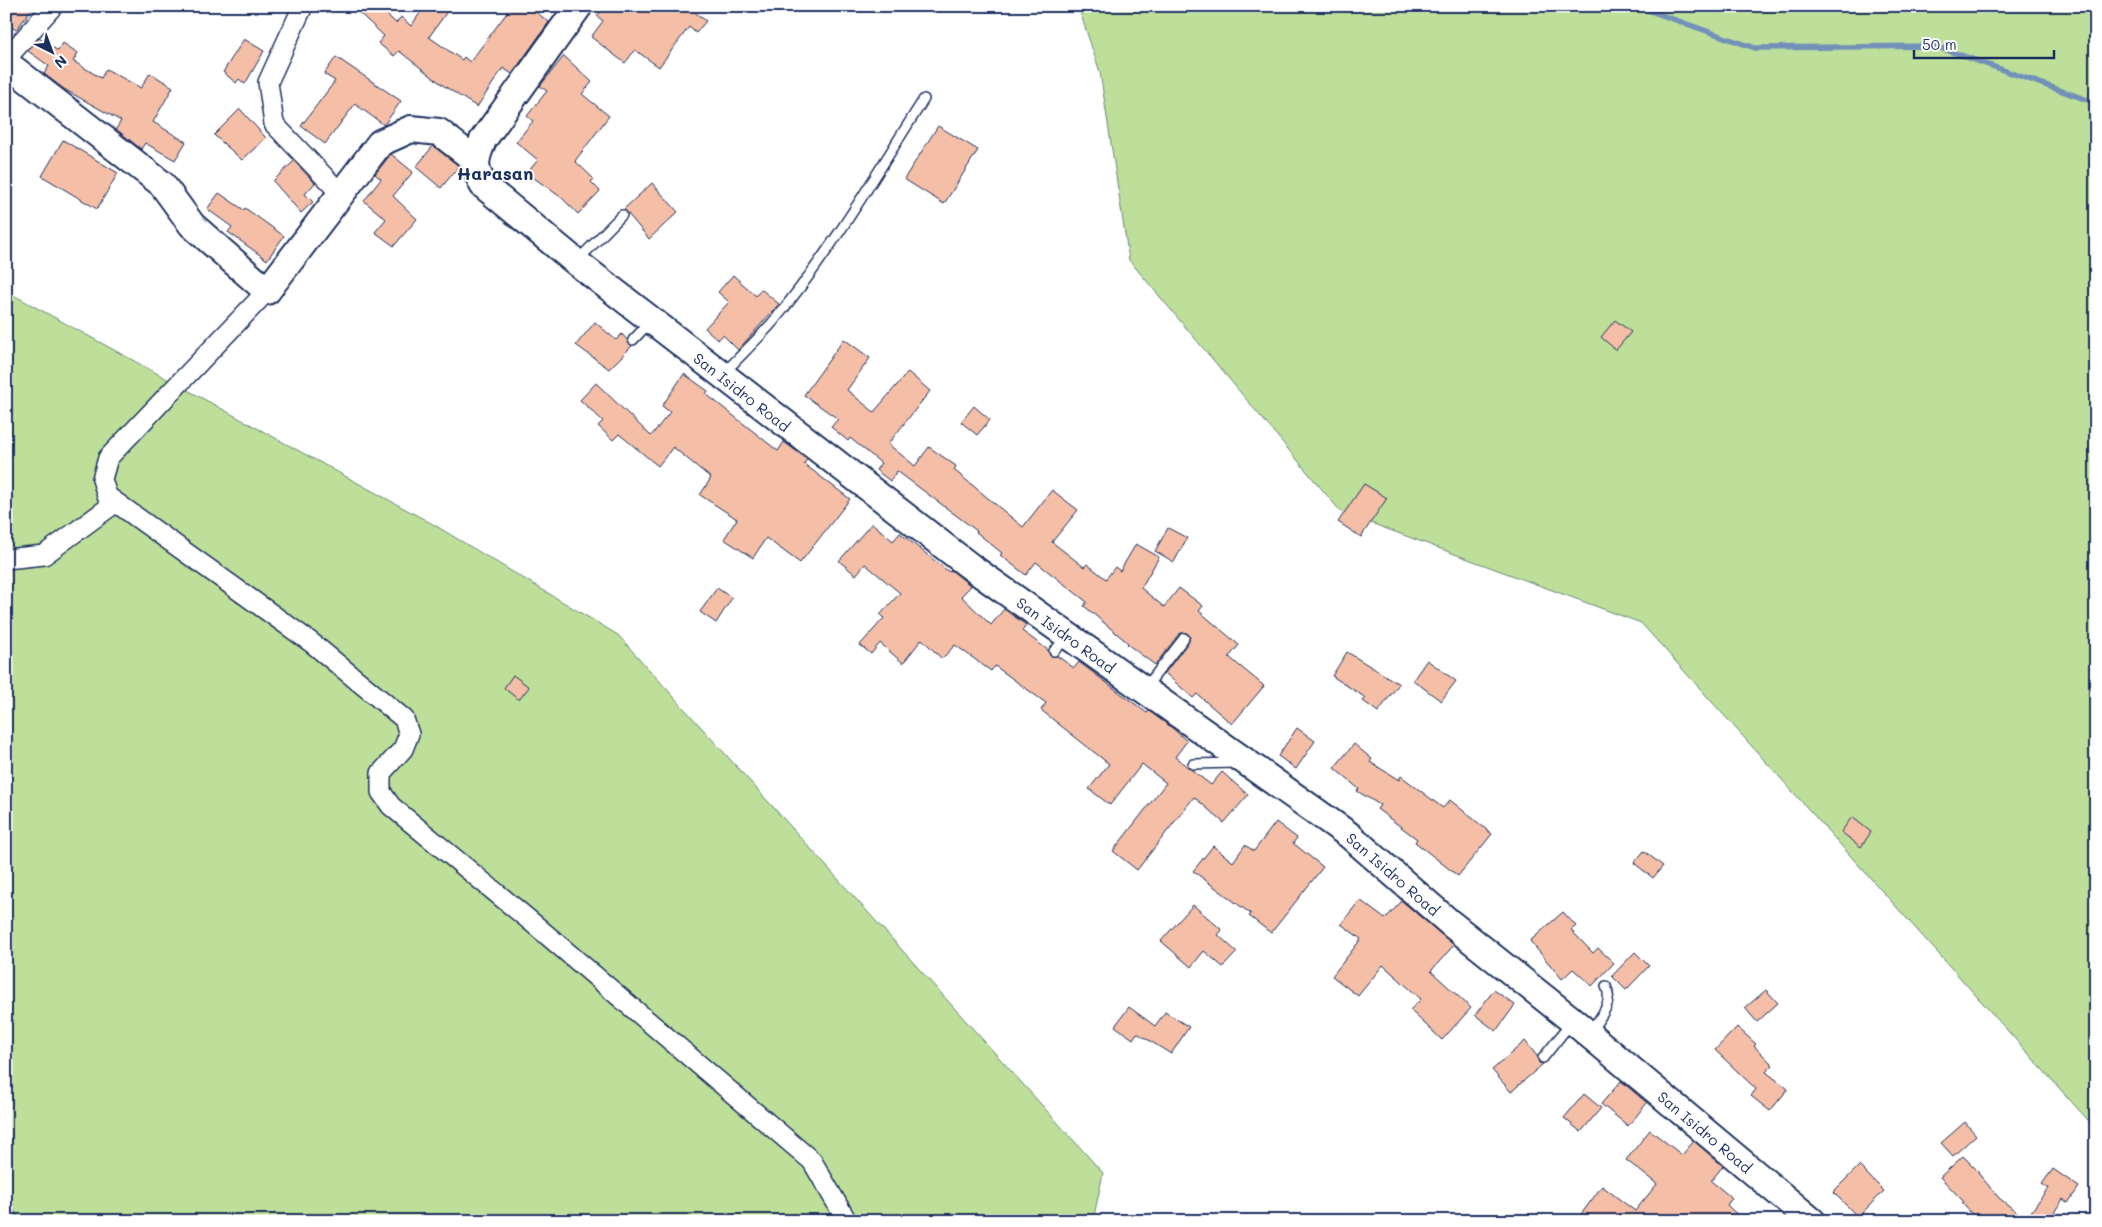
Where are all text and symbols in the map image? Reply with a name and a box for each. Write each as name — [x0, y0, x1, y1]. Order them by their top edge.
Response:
north arrow — [28, 28, 78, 78]
scale bar — [1914, 28, 2054, 60]
text: 50 m — [1922, 34, 1957, 54]
text: N — [51, 51, 71, 73]
district label: Harasan — [457, 161, 533, 185]
street label: San Isidro Road — [690, 348, 794, 436]
street label: San Isidro Road — [1013, 592, 1119, 678]
street label: San Isidro Road — [1342, 828, 1444, 920]
street label: San Isidro Road — [1654, 1087, 1756, 1177]

